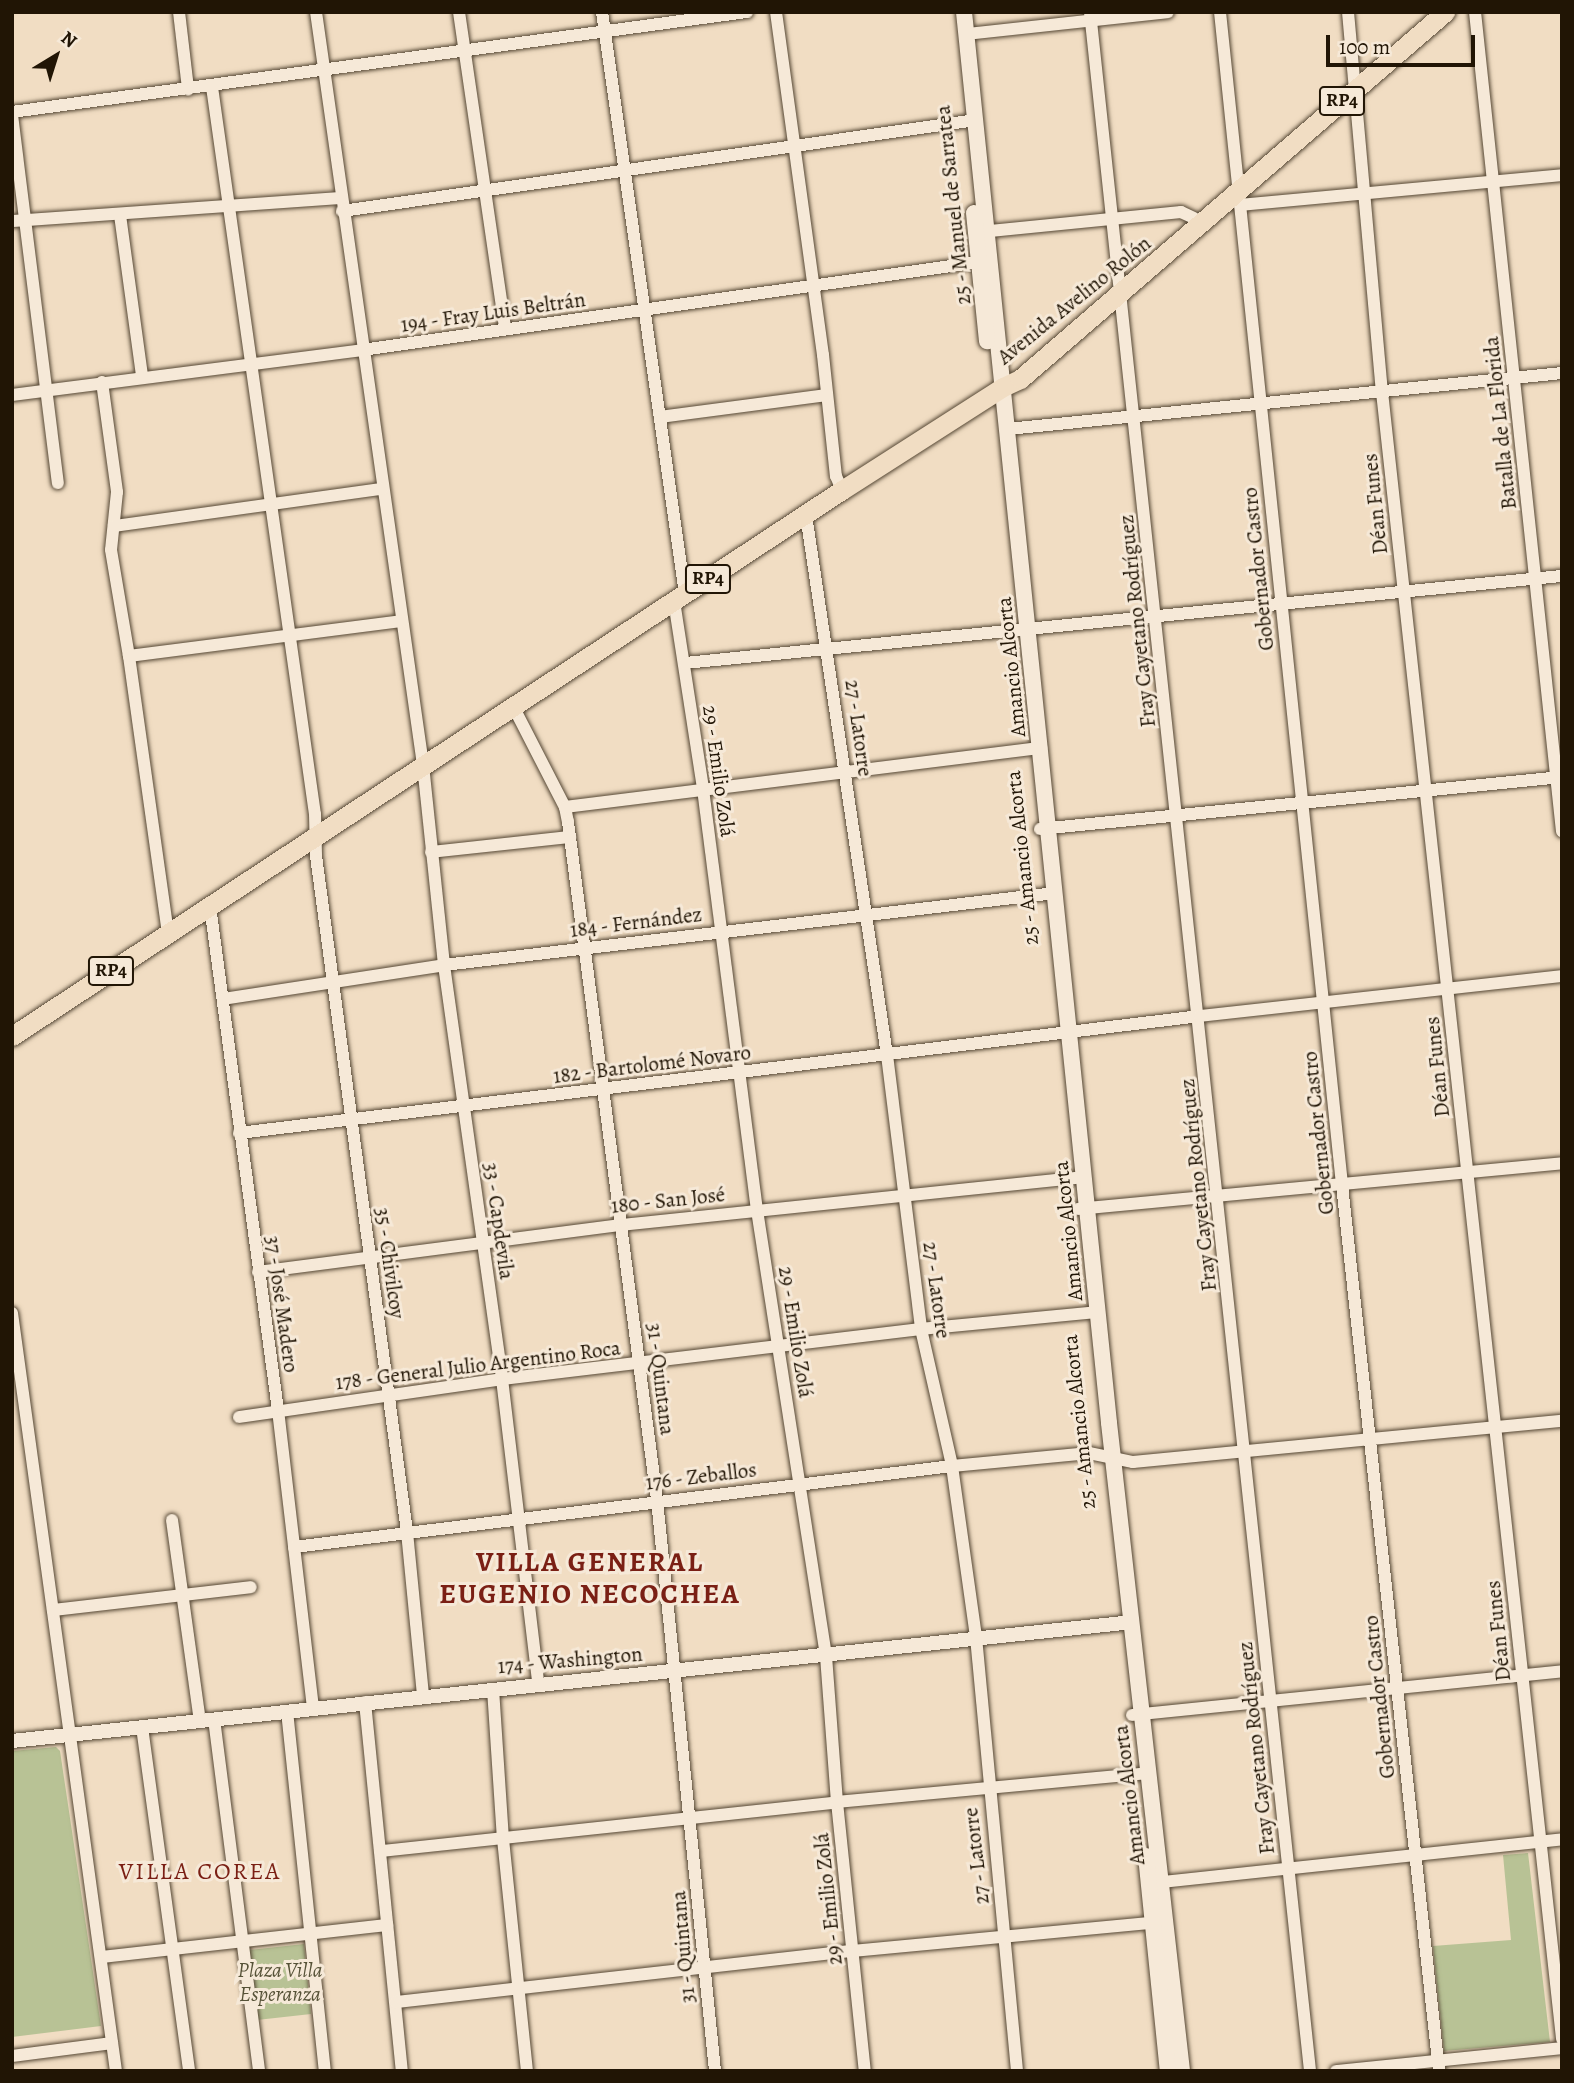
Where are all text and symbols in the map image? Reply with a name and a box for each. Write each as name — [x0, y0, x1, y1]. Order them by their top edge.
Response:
north arrow — [21, 21, 91, 91]
scale bar — [1329, 21, 1478, 65]
text: N — [55, 25, 82, 54]
text: 100 m — [1339, 33, 1390, 61]
road number: RP4 — [1318, 86, 1366, 116]
street label: 25 - Manuel de Sarratea — [930, 104, 976, 306]
street label: Avenida Avelino Rolón — [992, 230, 1156, 370]
street label: 194 - Fray Luis Beltrán — [399, 287, 587, 337]
street label: Batalla de La Florida — [1478, 335, 1522, 511]
street label: Déan Funes — [1357, 452, 1393, 556]
street label: Gobernador Castro — [1237, 486, 1279, 652]
street label: Fray Cayetano Rodríguez — [1113, 513, 1161, 729]
road number: RP4 — [684, 564, 732, 594]
street label: Amancio Alcorta — [991, 596, 1031, 738]
street label: 27 - Latorre — [840, 678, 878, 778]
street label: 29 - Emilio Zolá — [697, 703, 741, 839]
street label: 25 - Amancio Alcorta — [1000, 769, 1044, 947]
street label: 184 - Fernández — [568, 901, 704, 943]
road number: RP4 — [86, 956, 136, 987]
street label: Déan Funes — [1419, 1015, 1455, 1119]
street label: 182 - Bartolomé Novaro — [551, 1039, 753, 1089]
street label: Gobernador Castro — [1297, 1050, 1339, 1216]
street label: Fray Cayetano Rodríguez — [1174, 1077, 1222, 1293]
street label: 33 - Capdevila — [478, 1160, 520, 1282]
street label: Amancio Alcorta — [1048, 1160, 1088, 1302]
street label: 180 - San José — [609, 1181, 727, 1219]
street label: 35 - Chivilcoy — [370, 1205, 410, 1321]
street label: 37 - José Madero — [260, 1234, 304, 1374]
street label: 27 - Latorre — [918, 1240, 956, 1340]
street label: 29 - Emilio Zolá — [773, 1264, 819, 1400]
street label: 31 - Quintana — [642, 1321, 680, 1437]
street label: 25 - Amancio Alcorta — [1057, 1333, 1101, 1511]
street label: 178 - General Julio Argentino Roca — [334, 1335, 622, 1395]
street label: 176 - Zeballos — [644, 1457, 758, 1495]
district label: VILLA GENERAL EUGENIO NECOCHEA — [441, 1545, 739, 1611]
street label: Déan Funes — [1480, 1579, 1516, 1683]
street label: Gobernador Castro — [1358, 1614, 1400, 1780]
street label: Fray Cayetano Rodríguez — [1232, 1640, 1280, 1856]
street label: 174 - Washington — [496, 1641, 644, 1679]
street label: Amancio Alcorta — [1108, 1724, 1150, 1866]
street label: 27 - Latorre — [958, 1806, 994, 1906]
street label: 29 - Emilio Zolá — [808, 1831, 848, 1967]
district label: VILLA COREA — [120, 1858, 280, 1886]
street label: 31 - Quintana — [665, 1889, 701, 2005]
park label: Plaza Villa Esperanza — [238, 1957, 322, 2007]

